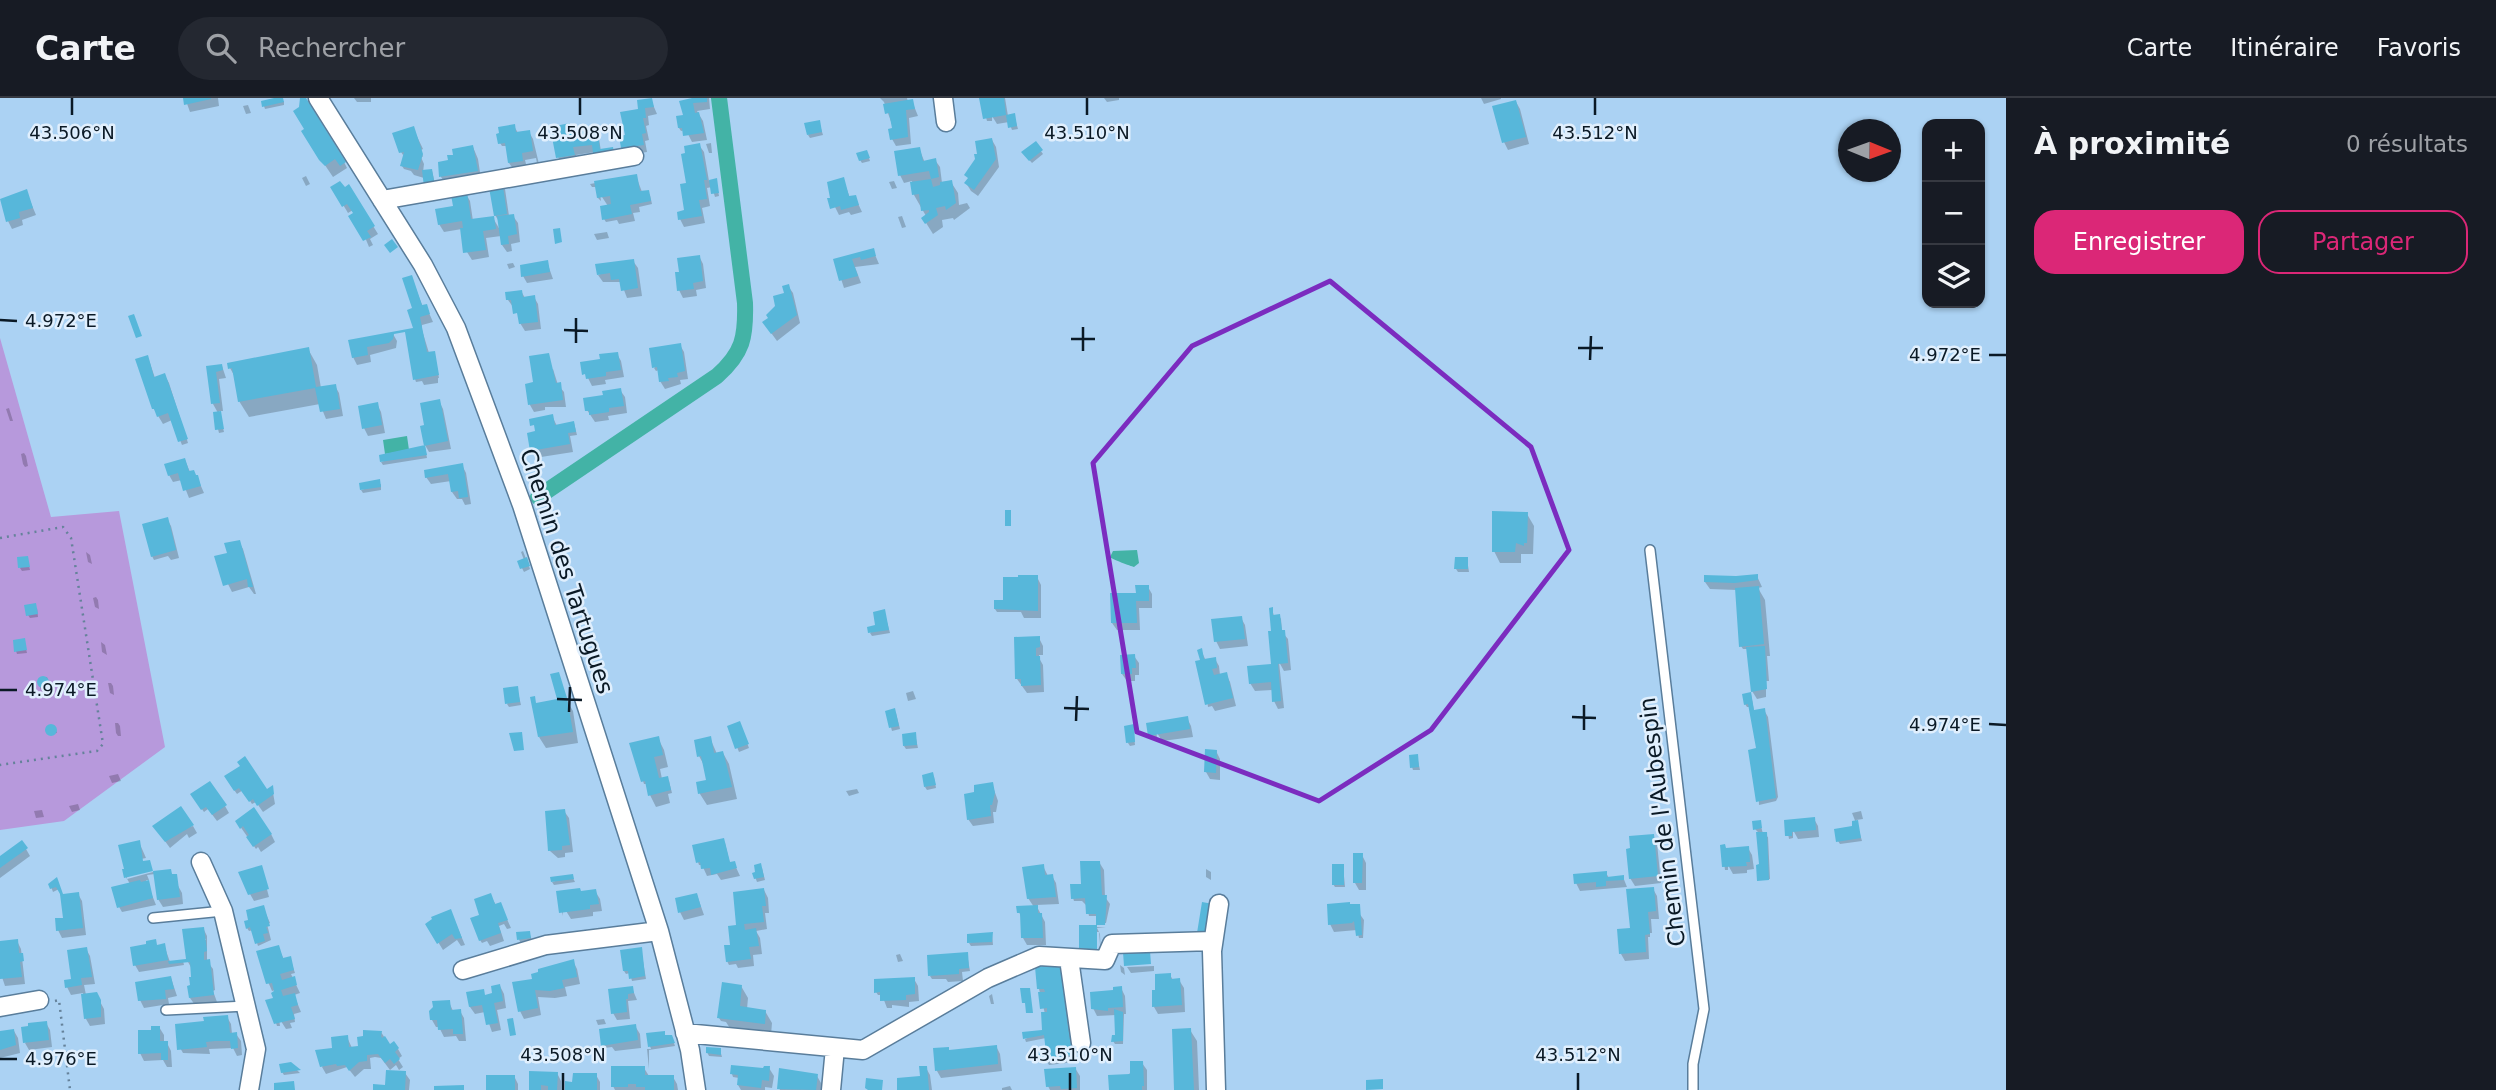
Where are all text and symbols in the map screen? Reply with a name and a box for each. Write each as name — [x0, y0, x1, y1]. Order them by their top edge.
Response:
search box — [178, 17, 668, 80]
text: Carte — [35, 29, 136, 68]
icon: search — [202, 29, 240, 67]
text: Rechercher — [258, 33, 405, 63]
text: Carte — [2127, 34, 2192, 62]
text: Itinéraire — [2230, 34, 2339, 62]
text: Favoris — [2377, 34, 2461, 62]
north arrow — [1838, 119, 1901, 182]
map controls — [1922, 119, 1985, 308]
button: + — [1922, 119, 1985, 182]
text: 43.506°N — [29, 122, 115, 143]
text: 43.508°N — [537, 122, 623, 143]
text: 43.510°N — [1044, 122, 1130, 143]
text: 43.512°N — [1552, 122, 1638, 143]
text: À proximité — [2034, 126, 2230, 161]
text: 0 résultats — [2346, 131, 2468, 157]
button: − — [1922, 182, 1985, 245]
button: Enregistrer — [2034, 210, 2244, 274]
button: Partager — [2258, 210, 2468, 274]
button: layers — [1922, 245, 1985, 308]
text: 4.972°E — [25, 310, 97, 331]
text: 4.972°E — [1909, 344, 1981, 365]
street label: Chemin des Tartugues — [515, 445, 619, 697]
text: 4.974°E — [25, 679, 97, 700]
street label: Chemin de l'Aubespin — [1634, 696, 1690, 948]
text: 4.974°E — [1909, 714, 1981, 735]
text: 43.508°N — [520, 1044, 606, 1065]
text: 43.510°N — [1027, 1044, 1113, 1065]
text: 43.512°N — [1535, 1044, 1621, 1065]
text: 4.976°E — [25, 1048, 97, 1069]

